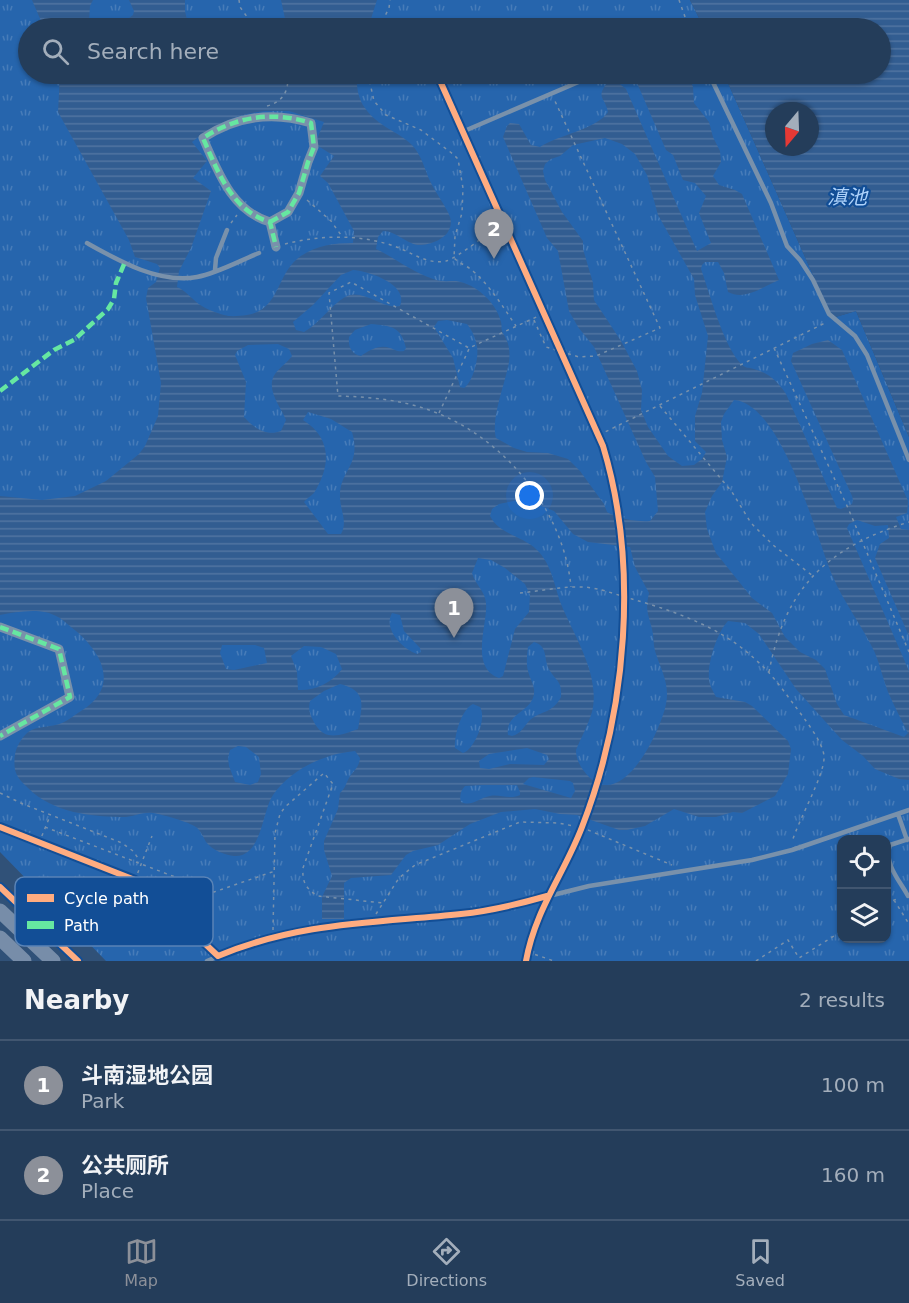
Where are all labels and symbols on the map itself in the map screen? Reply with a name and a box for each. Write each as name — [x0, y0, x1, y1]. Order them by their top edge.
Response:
north arrow — [765, 102, 819, 156]
water label: 滇池 — [827, 185, 869, 209]
pin: 2 — [474, 210, 514, 259]
your location — [515, 481, 544, 510]
pin: 1 — [434, 588, 474, 638]
legend — [15, 877, 213, 946]
text: Cycle path — [64, 889, 149, 908]
text: Path — [64, 916, 99, 935]

